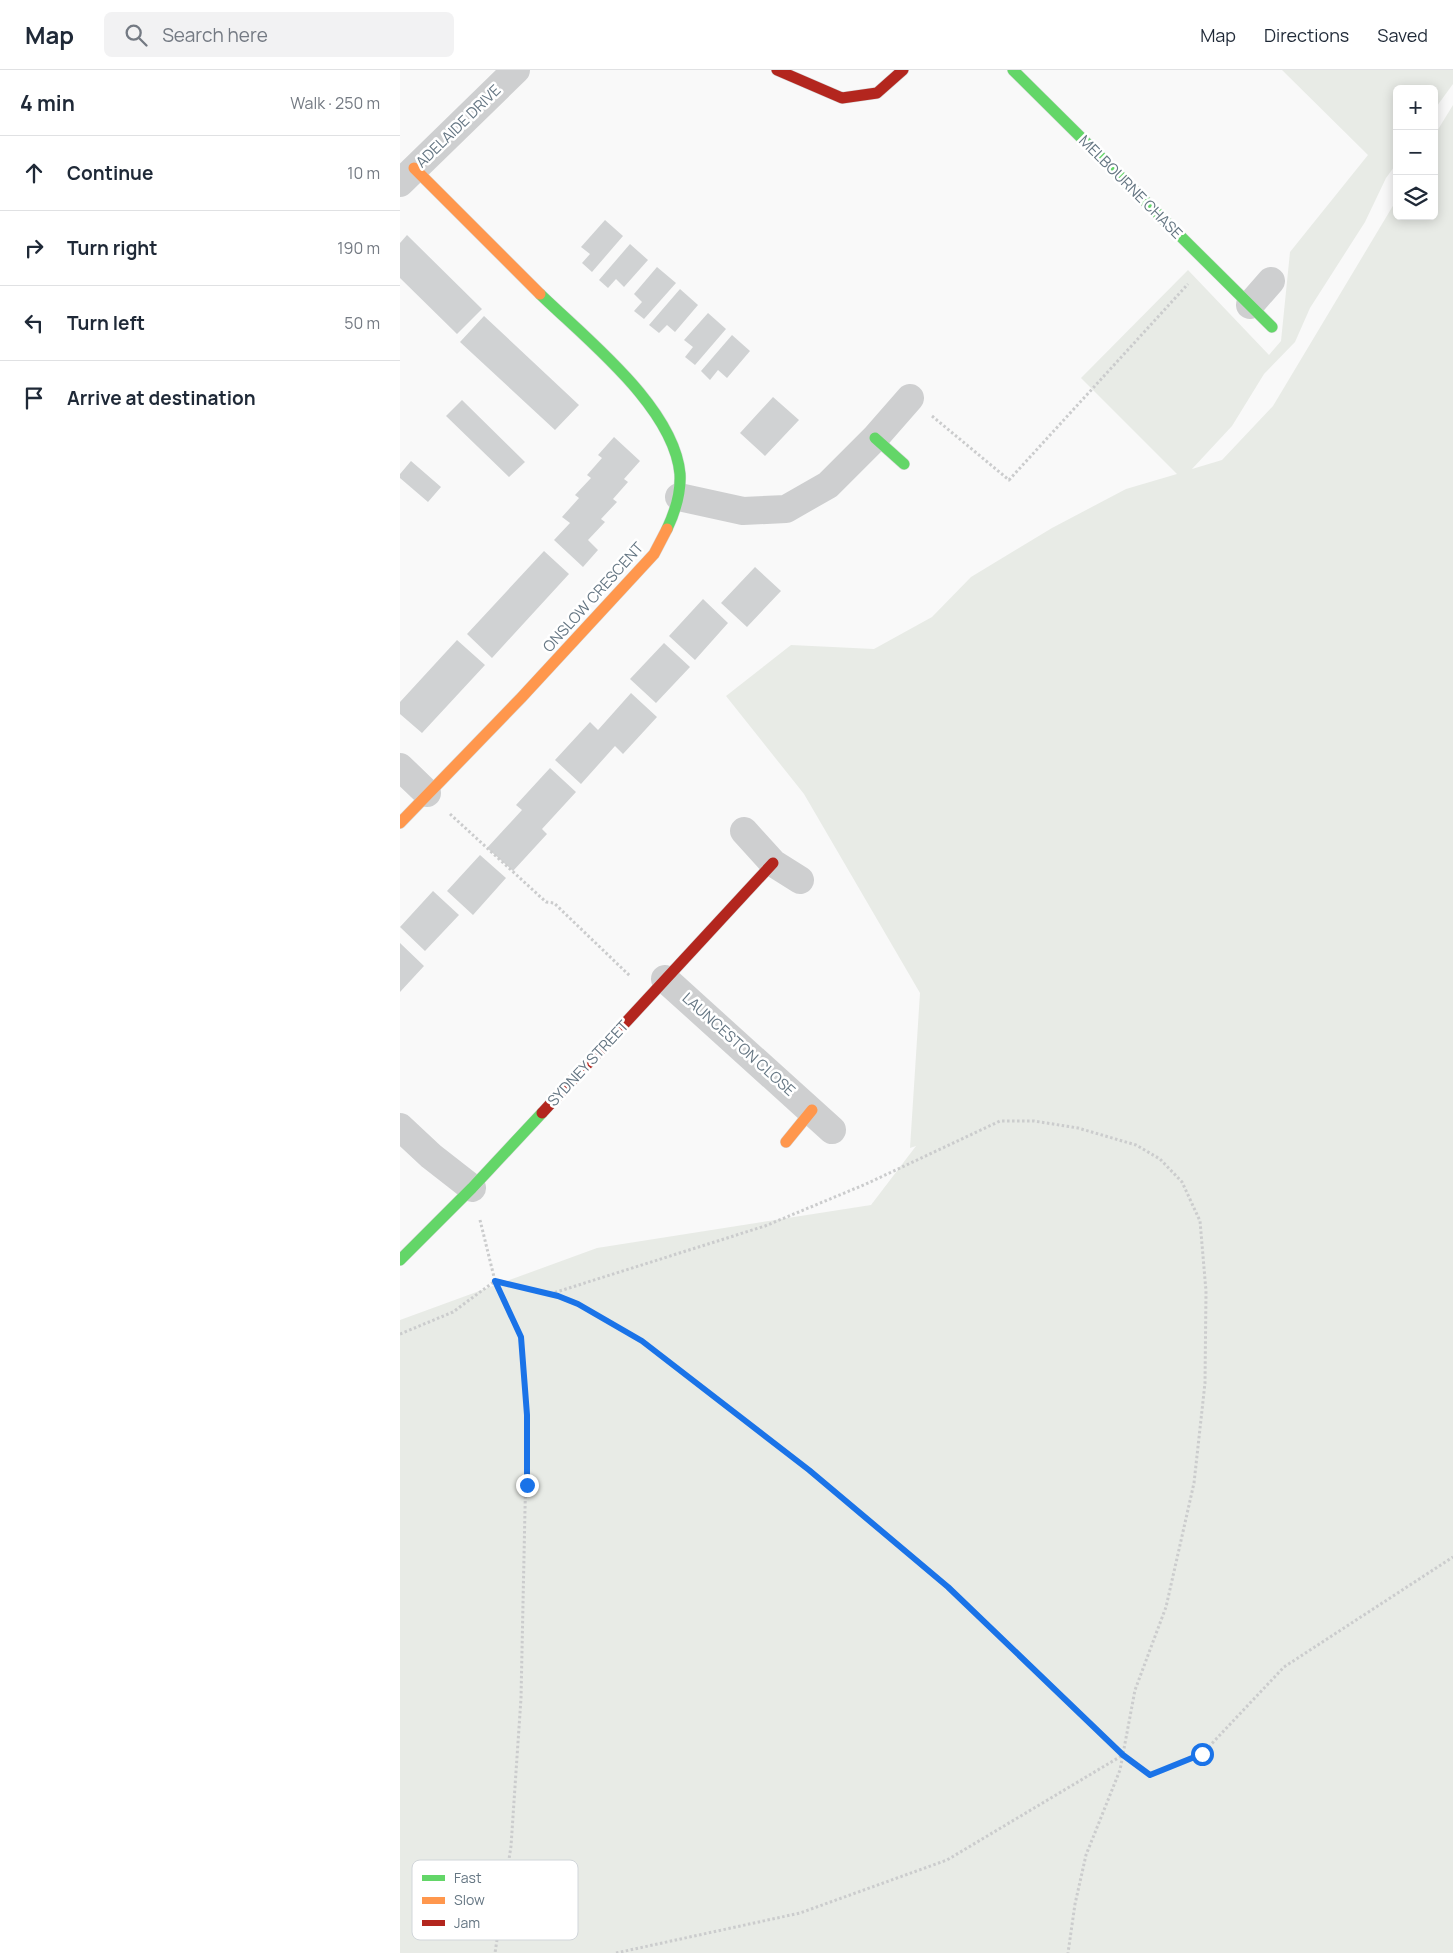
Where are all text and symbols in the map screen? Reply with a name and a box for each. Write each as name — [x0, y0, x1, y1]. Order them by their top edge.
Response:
search box — [104, 12, 454, 57]
text: Map — [25, 18, 74, 51]
icon: search — [122, 21, 150, 49]
text: Search here — [162, 22, 268, 48]
text: Map — [1200, 23, 1236, 47]
text: Directions — [1264, 23, 1349, 47]
text: Saved — [1377, 23, 1428, 47]
street label: ADELAIDE DRIVE — [411, 80, 505, 172]
map controls — [1393, 85, 1438, 220]
button: + — [1393, 85, 1438, 130]
text: 4 min — [20, 89, 75, 117]
text: Walk · 250 m — [290, 92, 380, 114]
button: − — [1393, 130, 1438, 175]
street label: MELBOURNE CHASE — [1075, 131, 1187, 243]
icon: ahead — [20, 159, 48, 187]
text: Continue — [67, 160, 153, 186]
text: 10 m — [347, 162, 380, 184]
button: layers — [1393, 175, 1438, 220]
icon: right — [20, 234, 48, 262]
text: Turn right — [67, 235, 157, 261]
text: 190 m — [337, 237, 380, 259]
icon: left — [20, 309, 48, 337]
text: Turn left — [67, 310, 145, 336]
text: 50 m — [344, 312, 380, 334]
icon: arrive — [20, 384, 48, 412]
text: Arrive at destination — [67, 385, 256, 411]
street label: ONSLOW CRESCENT — [538, 537, 648, 657]
street label: LAUNCESTON CLOSE — [678, 987, 800, 1101]
street label: SYDNEY STREET — [543, 1015, 633, 1111]
route end — [516, 1474, 539, 1497]
route start — [1191, 1743, 1214, 1766]
legend — [412, 1860, 578, 1940]
text: Fast — [454, 1868, 482, 1887]
text: Slow — [454, 1890, 485, 1909]
text: Jam — [454, 1913, 480, 1932]

